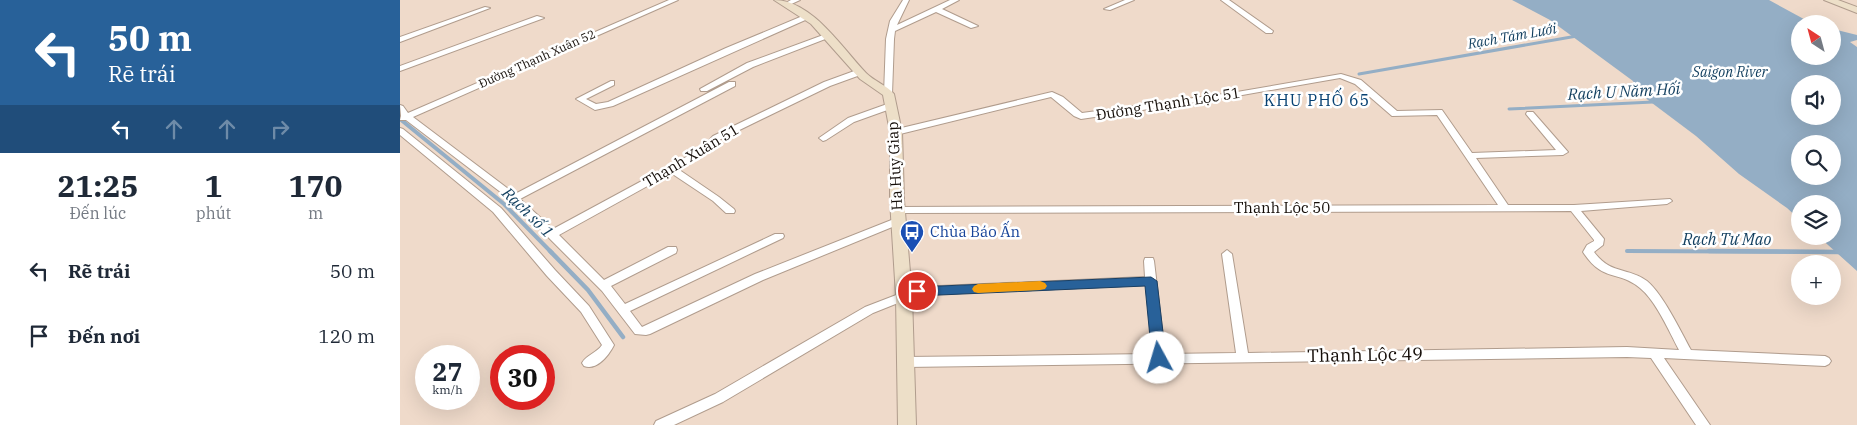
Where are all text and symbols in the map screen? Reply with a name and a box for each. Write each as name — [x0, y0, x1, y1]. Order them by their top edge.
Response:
text: 50 m — [108, 15, 192, 61]
north arrow — [1791, 15, 1841, 65]
map controls — [1791, 15, 1841, 305]
water label: Rạch Tám Lưới — [1465, 19, 1559, 53]
icon: left — [25, 20, 90, 85]
street label: Đường Thạnh Xuân 52 — [476, 26, 597, 91]
text: Rẽ trái — [108, 59, 176, 88]
water label: Saigon River — [1691, 63, 1769, 81]
button: sound — [1791, 75, 1841, 125]
water label: Rạch U Năm Hối — [1566, 78, 1681, 104]
street label: Đường Thạnh Lộc 51 — [1094, 83, 1242, 124]
district label: KHU PHỐ 65 — [1264, 87, 1370, 110]
icon: left — [107, 115, 135, 143]
icon: ahead — [160, 115, 188, 143]
icon: ahead — [213, 115, 241, 143]
icon: right — [266, 115, 294, 143]
street label: Thạnh Xuân 51 — [640, 120, 742, 192]
street label: Ha Huy Giap — [883, 121, 906, 211]
button: search — [1791, 135, 1841, 185]
text: 21:25 — [57, 166, 138, 205]
text: 1 — [205, 166, 223, 205]
text: 170 — [289, 166, 343, 205]
water label: Rạch số 1 — [497, 182, 558, 241]
button: layers — [1791, 195, 1841, 245]
street label: Thạnh Lộc 50 — [1234, 198, 1330, 217]
text: Đến lúc — [70, 203, 126, 223]
text: phút — [196, 203, 231, 223]
text: m — [308, 203, 323, 223]
bus stop icon: Chùa Báo Ấn — [899, 219, 925, 253]
place label: Chùa Báo Ấn — [930, 220, 1021, 241]
water label: Rạch Tư Mao — [1682, 229, 1771, 249]
button: + — [1791, 255, 1841, 305]
icon: left — [25, 257, 53, 285]
text: Rẽ trái — [68, 259, 130, 283]
text: 50 m — [330, 259, 375, 283]
pin — [896, 270, 938, 312]
icon: arrive — [903, 277, 931, 305]
icon: arrive — [25, 322, 53, 350]
text: Đến nơi — [68, 324, 140, 348]
text: 120 m — [318, 324, 375, 348]
position arrow — [1132, 331, 1184, 383]
street label: Thạnh Lộc 49 — [1307, 342, 1423, 367]
speed limit sign: 30 — [490, 345, 555, 410]
text: 27 — [432, 355, 463, 388]
text: km/h — [432, 382, 463, 397]

